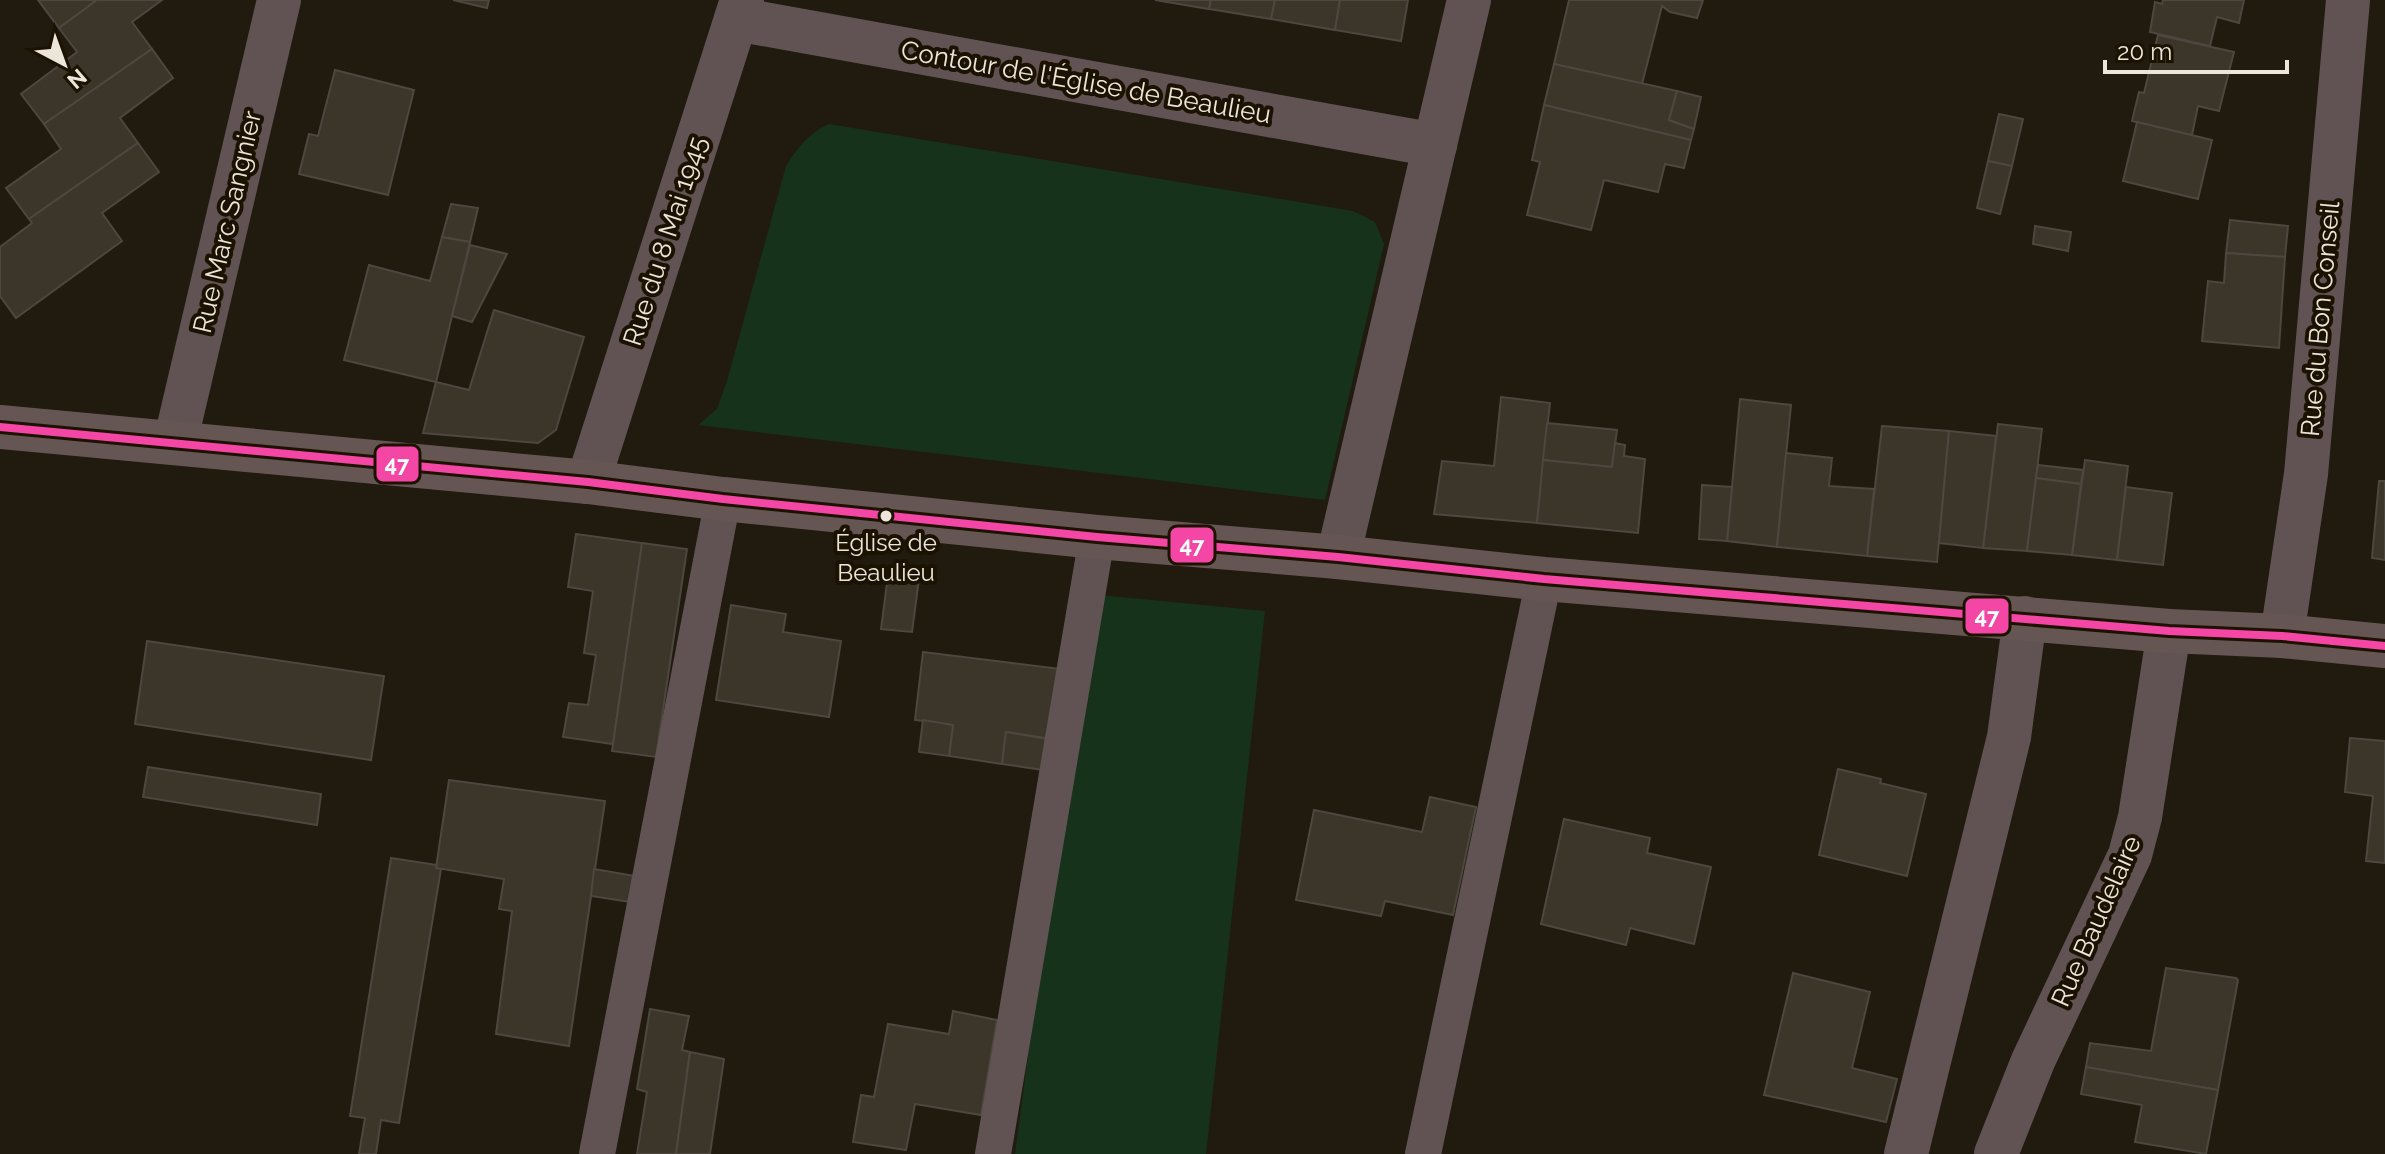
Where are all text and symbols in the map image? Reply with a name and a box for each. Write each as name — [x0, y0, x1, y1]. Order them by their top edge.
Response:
north arrow — [24, 24, 104, 104]
scale bar — [2105, 24, 2287, 74]
street label: Contour de l'Église de Beaulieu — [899, 35, 1273, 129]
text: 20 m — [2117, 37, 2172, 66]
text: N — [62, 64, 92, 94]
street label: Rue Marc Sangnier — [187, 108, 267, 336]
street label: Rue du 8 Mai 1945 — [617, 133, 713, 349]
street label: Rue du Bon Conseil — [2295, 199, 2345, 438]
line badge: 47 — [375, 445, 420, 483]
text: 47 — [385, 451, 410, 477]
marker: Église de Beaulieu — [878, 508, 894, 524]
line badge: 47 — [1169, 526, 1215, 564]
place label: Église de Beaulieu — [835, 528, 937, 587]
text: 47 — [1180, 532, 1205, 558]
line badge: 47 — [1964, 597, 2010, 635]
text: 47 — [1975, 603, 2000, 629]
street label: Rue Baudelaire — [2045, 831, 2147, 1011]

